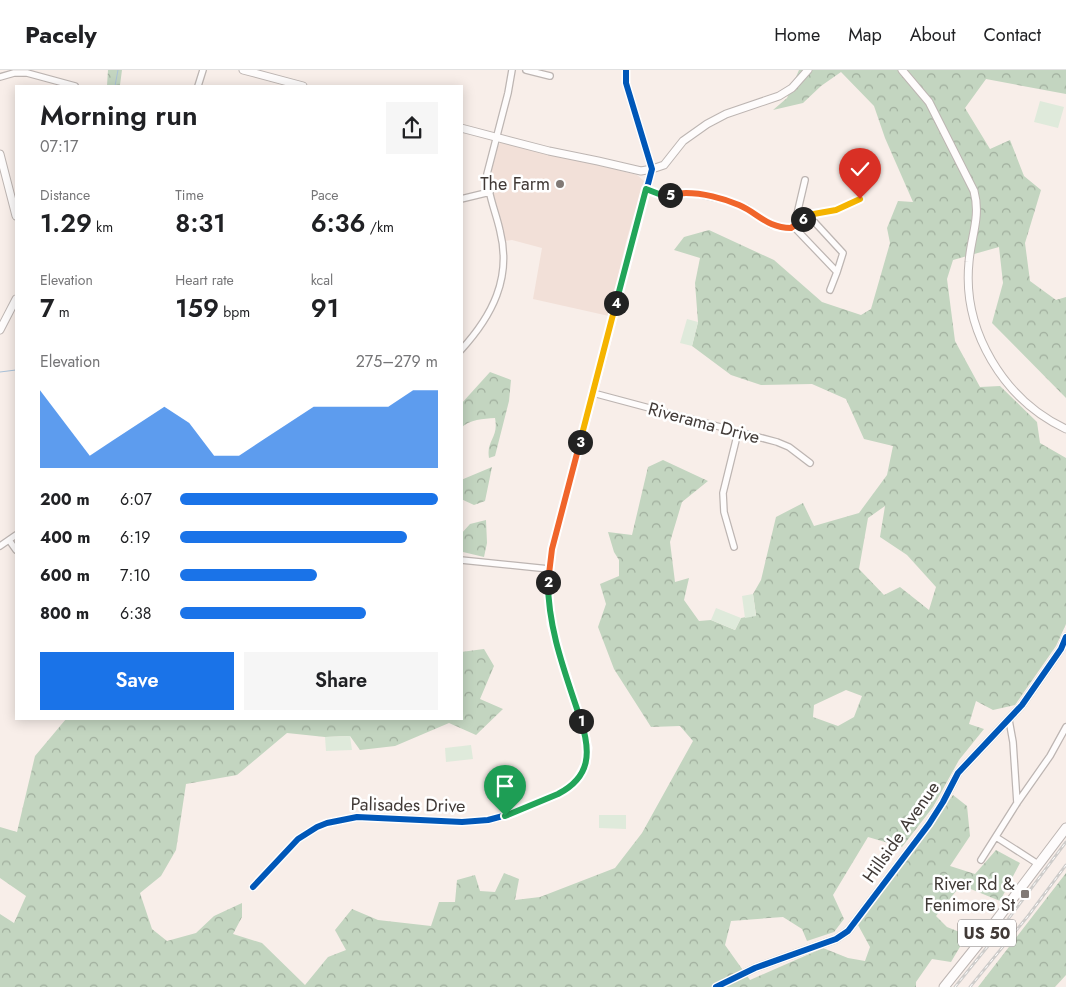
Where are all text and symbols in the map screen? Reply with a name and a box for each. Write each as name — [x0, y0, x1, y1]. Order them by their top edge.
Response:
text: Pacely — [25, 17, 97, 52]
text: Home — [774, 22, 820, 48]
text: Map — [848, 22, 882, 48]
text: About — [910, 22, 955, 48]
text: Contact — [983, 22, 1041, 48]
text: Morning run — [40, 95, 198, 136]
button: share — [386, 102, 438, 154]
text: 07:17 — [40, 135, 78, 158]
pin — [839, 148, 881, 199]
icon: check — [846, 155, 874, 183]
place label: The Farm — [480, 171, 550, 197]
marker: The Farm — [554, 178, 566, 190]
pin: 5 — [658, 182, 682, 208]
text: Distance — [40, 185, 90, 205]
text: Time — [175, 185, 204, 205]
text: Pace — [311, 185, 339, 205]
text: 5 — [666, 185, 675, 205]
text: 1.29 — [40, 205, 92, 241]
text: 8:31 — [175, 205, 225, 241]
text: 6:36 — [311, 205, 365, 241]
pin: 6 — [790, 206, 816, 232]
text: 6 — [799, 209, 808, 229]
text: km — [92, 217, 113, 237]
text: /km — [365, 217, 394, 237]
text: Elevation — [40, 270, 93, 290]
text: Heart rate — [175, 270, 234, 290]
text: kcal — [311, 270, 333, 290]
text: 7 — [40, 290, 54, 326]
text: 159 — [175, 290, 219, 326]
text: 91 — [311, 290, 339, 326]
pin: 4 — [604, 290, 628, 316]
text: 4 — [612, 293, 621, 313]
text: m — [54, 302, 70, 322]
text: bpm — [219, 302, 250, 322]
text: Elevation — [40, 350, 100, 373]
text: 275–279 m — [356, 350, 438, 373]
street label: Riverama Drive — [645, 396, 763, 450]
pin: 3 — [568, 430, 592, 454]
text: 3 — [576, 432, 585, 452]
text: 200 m — [40, 488, 90, 511]
text: 6:07 — [120, 488, 152, 511]
text: 400 m — [40, 526, 90, 549]
text: 6:19 — [120, 526, 150, 549]
text: 600 m — [40, 564, 90, 587]
text: 7:10 — [120, 564, 150, 587]
pin: 2 — [536, 570, 560, 594]
text: 2 — [544, 572, 553, 592]
text: 800 m — [40, 602, 89, 625]
text: 6:38 — [120, 602, 152, 625]
button: Save — [40, 652, 234, 710]
button: Share — [244, 652, 438, 710]
pin: 1 — [568, 708, 594, 734]
text: 1 — [578, 711, 585, 731]
pin — [484, 765, 526, 816]
icon: arrive — [491, 772, 519, 800]
street label: Hillside Avenue — [856, 776, 946, 888]
street label: Palisades Drive — [350, 791, 466, 819]
place label: River Rd & Fenimore St — [925, 871, 1016, 918]
marker: River Rd & Fenimore St — [1019, 888, 1031, 900]
road number: US 50 — [958, 920, 1016, 946]

